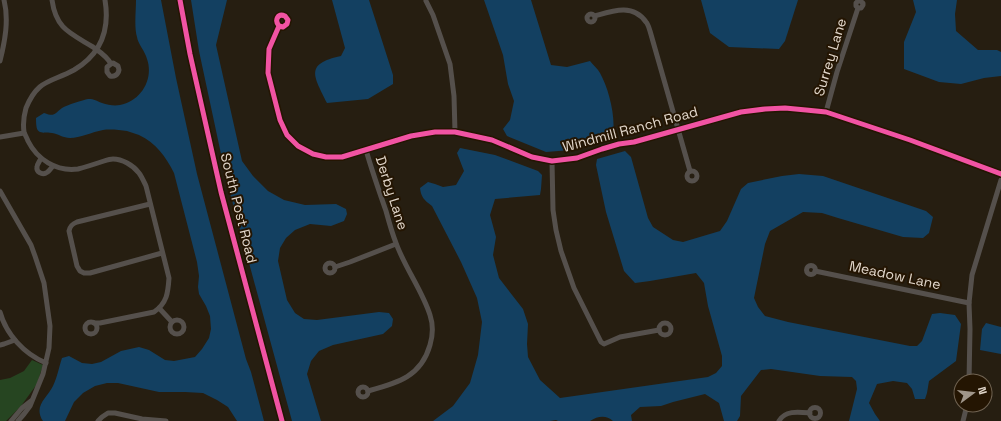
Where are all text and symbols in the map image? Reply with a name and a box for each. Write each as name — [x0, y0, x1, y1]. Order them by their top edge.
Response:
street label: Surrey Lane — [810, 16, 850, 98]
street label: Windmill Ranch Road — [560, 102, 700, 156]
street label: South Post Road — [217, 151, 261, 265]
street label: Derby Lane — [372, 154, 412, 232]
street label: Meadow Lane — [848, 257, 942, 293]
north arrow — [953, 373, 993, 413]
text: N — [975, 385, 990, 396]

